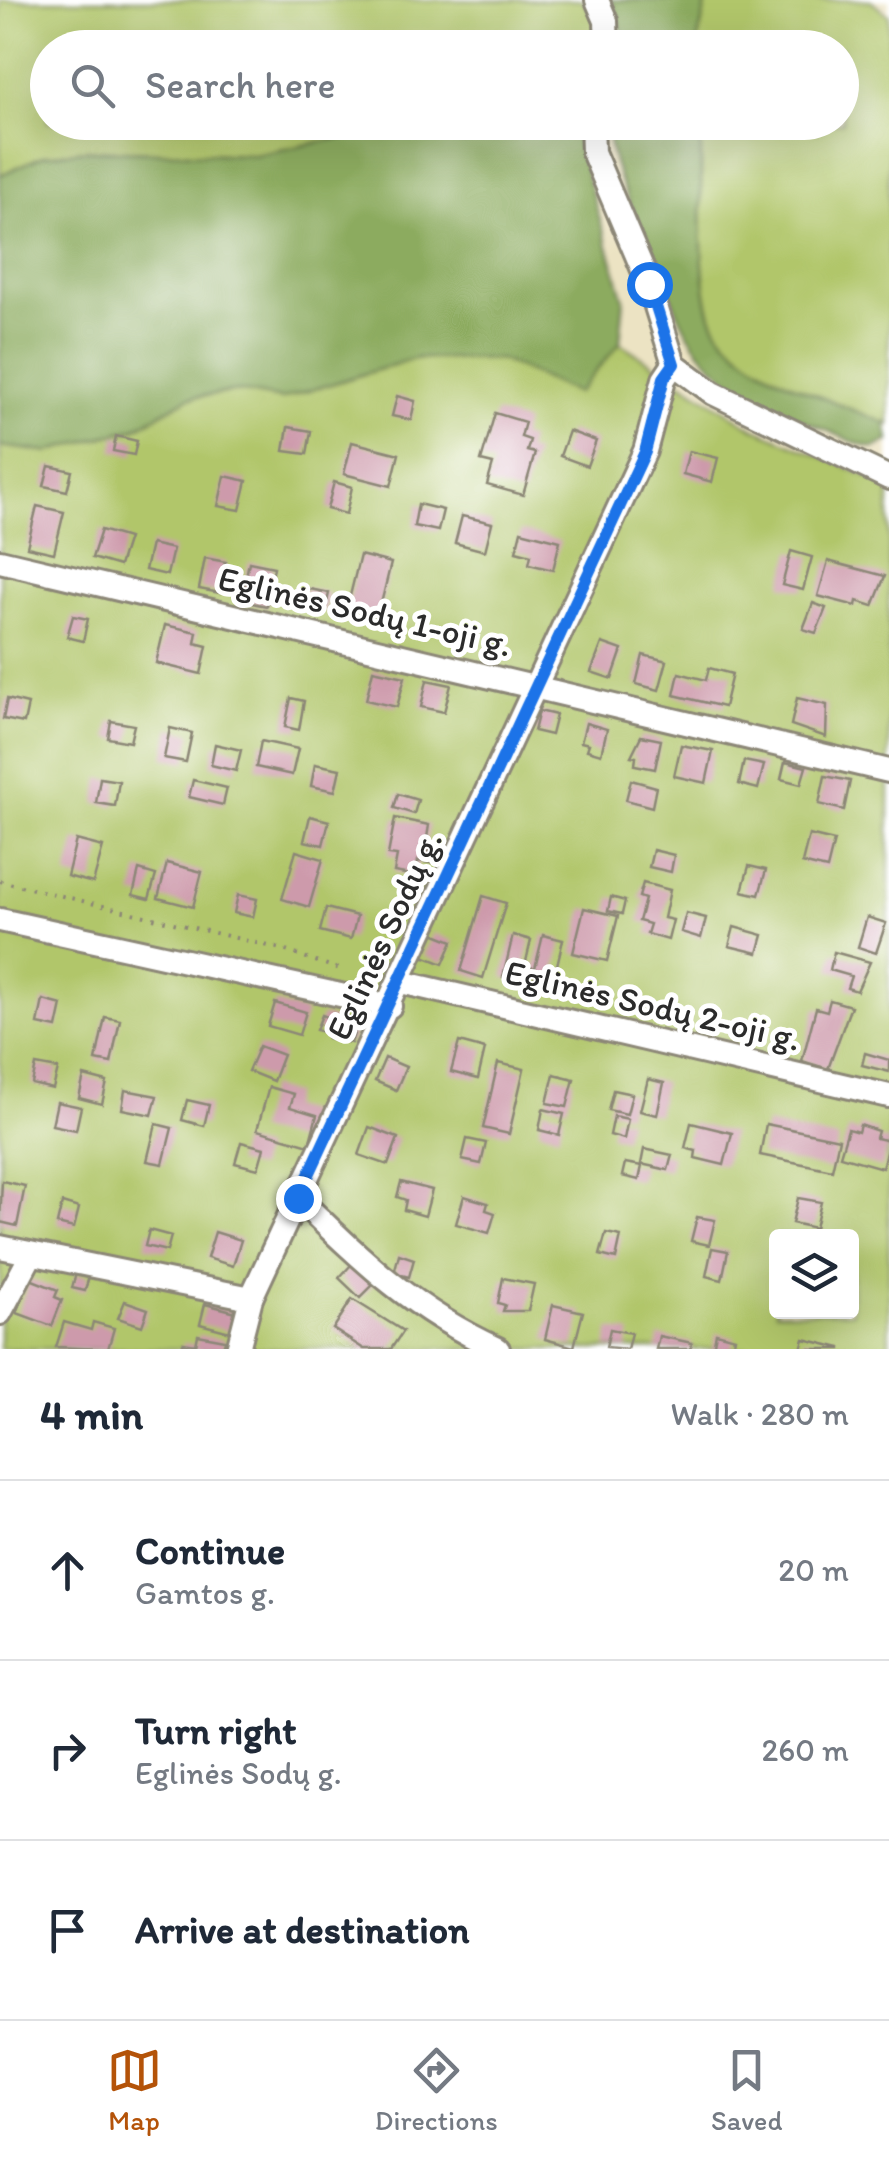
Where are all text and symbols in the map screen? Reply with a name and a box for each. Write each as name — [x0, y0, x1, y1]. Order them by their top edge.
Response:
search box — [30, 30, 859, 140]
icon: search — [65, 58, 120, 113]
text: Search here — [145, 62, 336, 108]
route start — [627, 262, 673, 308]
street label: Eglinės Sodų 1-oji g. — [214, 557, 516, 665]
street label: Eglinės Sodų g. — [317, 824, 451, 1046]
street label: Eglinės Sodų 2-oji g. — [501, 951, 805, 1059]
route end — [276, 1176, 322, 1222]
map controls — [769, 1229, 859, 1319]
button: layers — [769, 1229, 859, 1319]
text: 4 min — [40, 1389, 143, 1440]
text: Walk · 280 m — [670, 1395, 849, 1433]
text: Continue — [135, 1528, 285, 1574]
icon: ahead — [40, 1543, 95, 1598]
text: 20 m — [778, 1551, 849, 1589]
text: Gamtos g. — [135, 1574, 275, 1612]
text: Turn right — [135, 1708, 297, 1754]
icon: right — [40, 1723, 95, 1778]
text: 260 m — [761, 1731, 849, 1769]
text: Eglinės Sodų g. — [135, 1754, 342, 1792]
icon: arrive — [40, 1903, 95, 1958]
text: Arrive at destination — [135, 1907, 470, 1953]
tab: Map — [107, 2043, 162, 2137]
tab: Directions — [375, 2043, 498, 2137]
tab: Saved — [711, 2043, 782, 2137]

